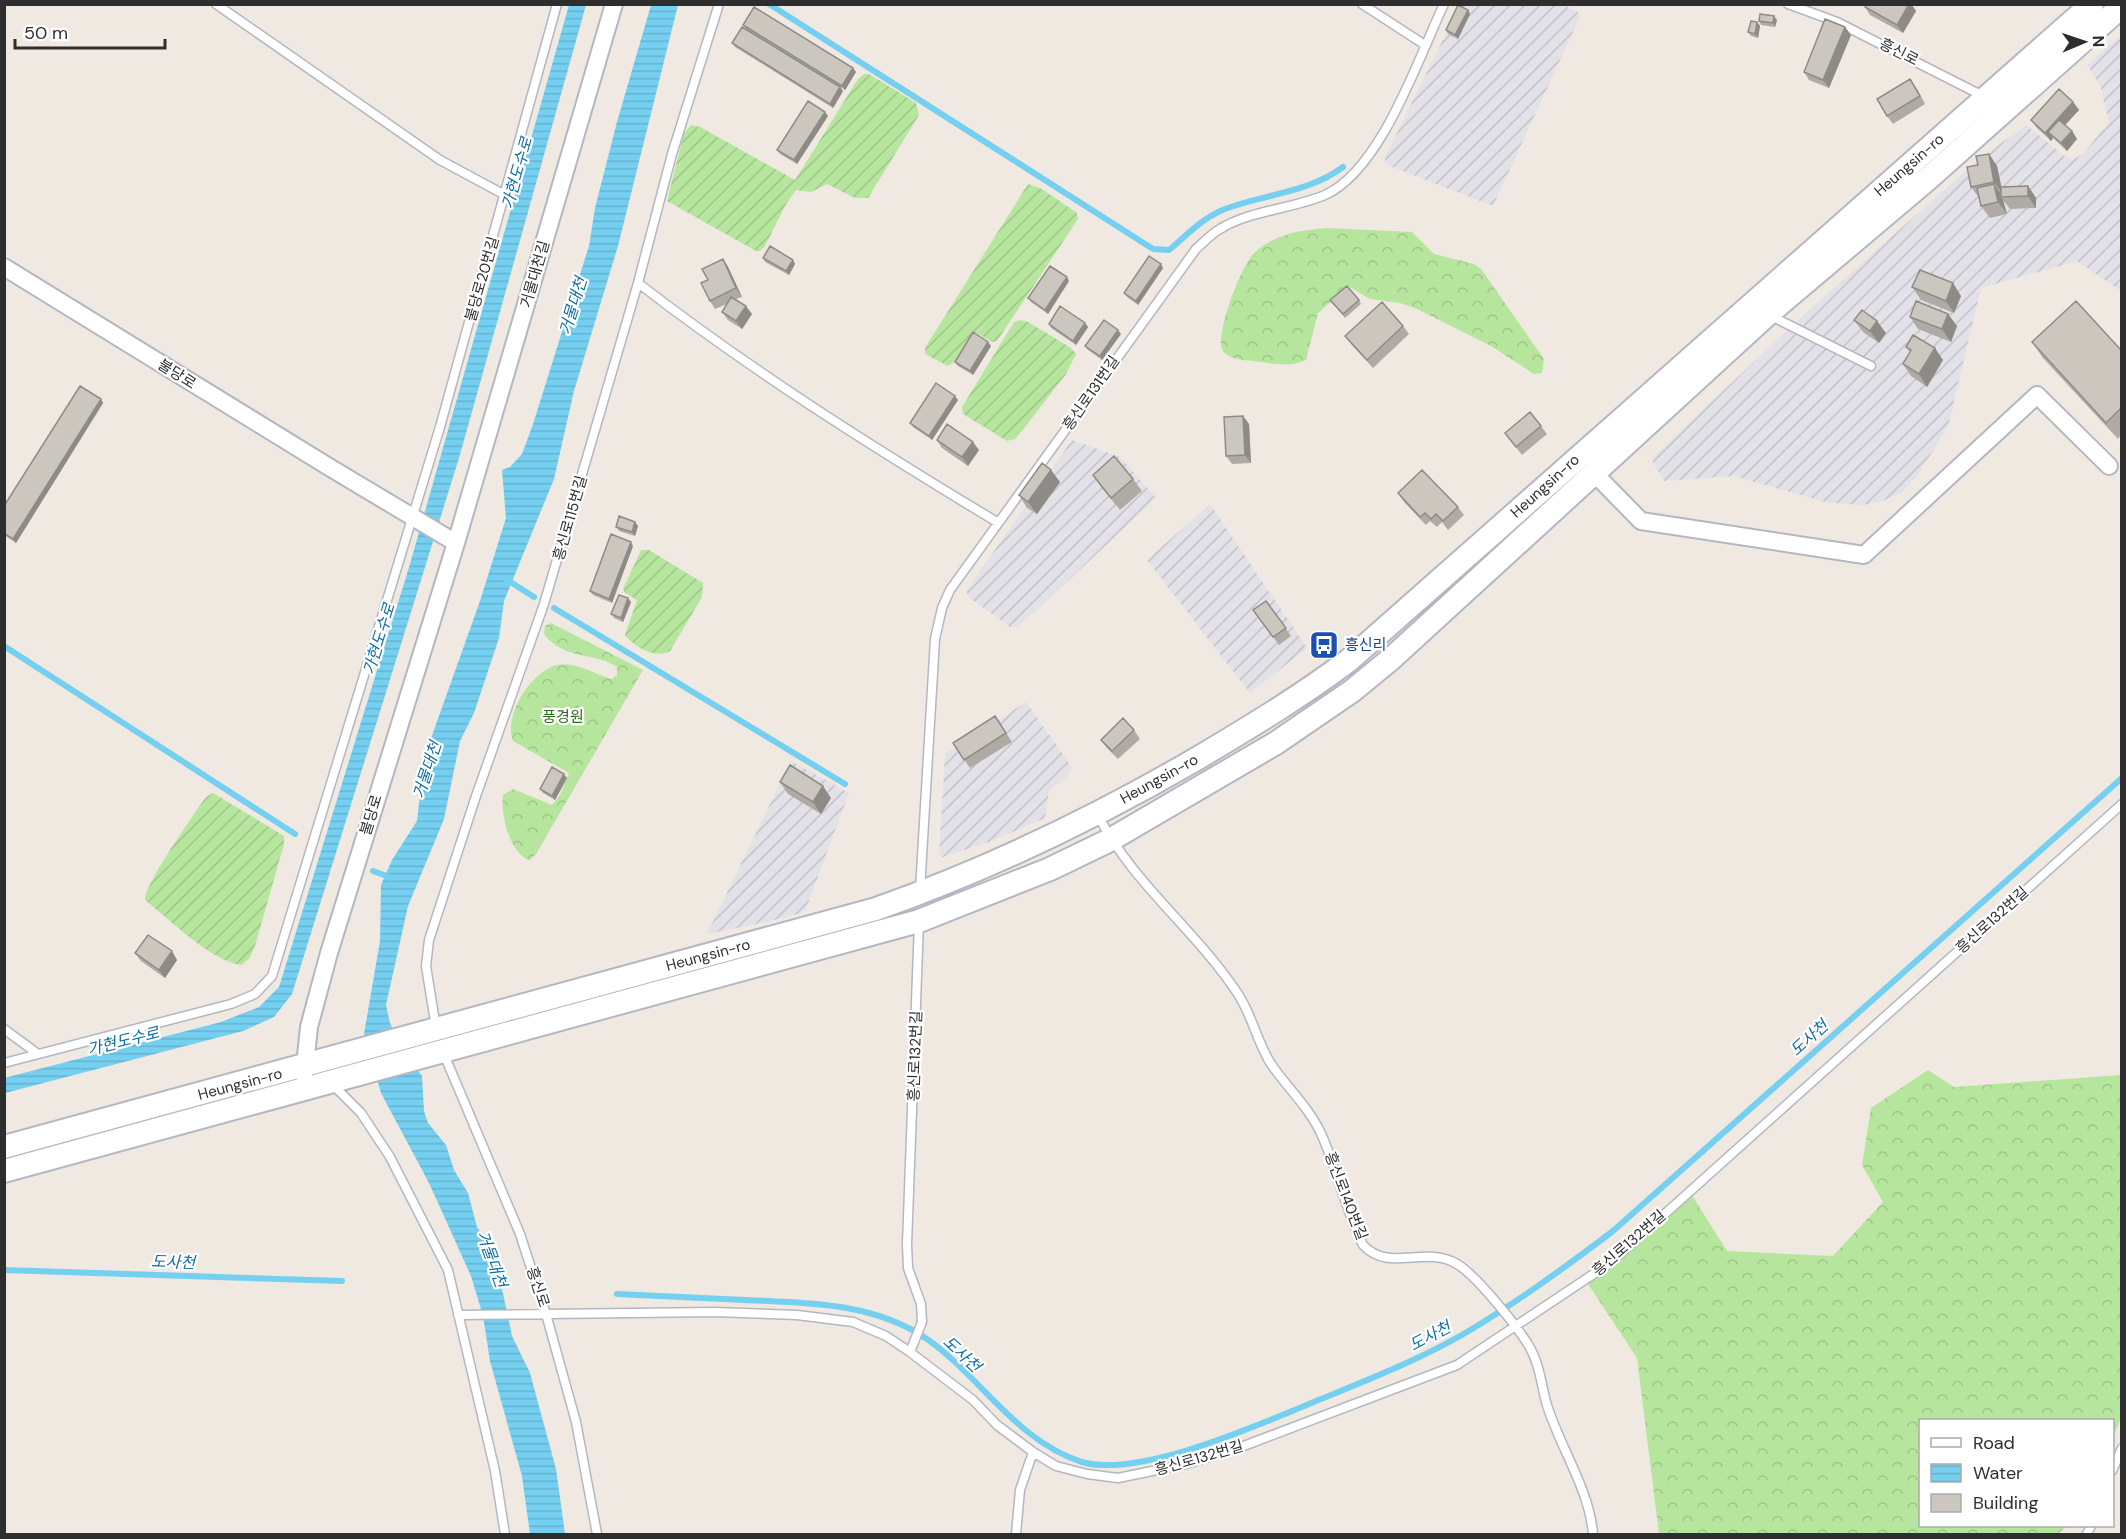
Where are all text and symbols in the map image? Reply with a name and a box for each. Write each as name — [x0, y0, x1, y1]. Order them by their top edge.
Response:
scale bar — [15, 12, 165, 50]
north arrow — [2054, 12, 2114, 72]
text: 50 m — [24, 21, 68, 45]
street label: 흥신로 — [1876, 34, 1922, 70]
text: N — [2088, 35, 2109, 48]
street label: Heungsin-ro — [1870, 129, 1948, 201]
water label: 가현도수로 — [497, 134, 538, 211]
street label: 불당로20번길 — [460, 234, 504, 324]
street label: 거물대천길 — [516, 238, 554, 310]
water label: 거물대천 — [554, 273, 592, 337]
street label: 흥신로131번길 — [1058, 352, 1124, 434]
street label: 불당로 — [154, 355, 200, 393]
street label: Heungsin-ro — [1506, 450, 1584, 522]
street label: 흥신로115번길 — [548, 473, 592, 563]
water label: 가현도수로 — [358, 600, 400, 677]
bus stop icon: 흥신리 — [1308, 629, 1340, 661]
place label: 흥신리 — [1345, 635, 1386, 655]
park label: 풍경원 — [542, 707, 584, 727]
water label: 거물대천 — [408, 737, 447, 801]
street label: Heungsin-ro — [1116, 749, 1202, 809]
street label: 불당로 — [355, 792, 387, 838]
street label: 흥신로132번길 — [1951, 882, 2033, 958]
street label: Heungsin-ro — [664, 934, 752, 976]
street label: 흥신로132번길 — [903, 1010, 927, 1102]
water label: 도사천 — [1786, 1014, 1834, 1061]
water label: 가현도수로 — [85, 1022, 162, 1060]
street label: Heungsin-ro — [196, 1063, 284, 1105]
street label: 흥신로140번길 — [1320, 1149, 1372, 1243]
street label: 흥신로132번길 — [1588, 1206, 1670, 1280]
water label: 거물대천 — [472, 1228, 513, 1292]
water label: 도사천 — [151, 1251, 198, 1273]
street label: 흥신로 — [522, 1264, 554, 1310]
water label: 도사천 — [1406, 1315, 1456, 1356]
water label: 도사천 — [939, 1331, 987, 1378]
legend — [1919, 1419, 2114, 1527]
text: Road — [1973, 1431, 2015, 1455]
street label: 흥신로132번길 — [1152, 1436, 1246, 1480]
text: Water — [1973, 1461, 2023, 1485]
text: Building — [1973, 1491, 2038, 1515]

